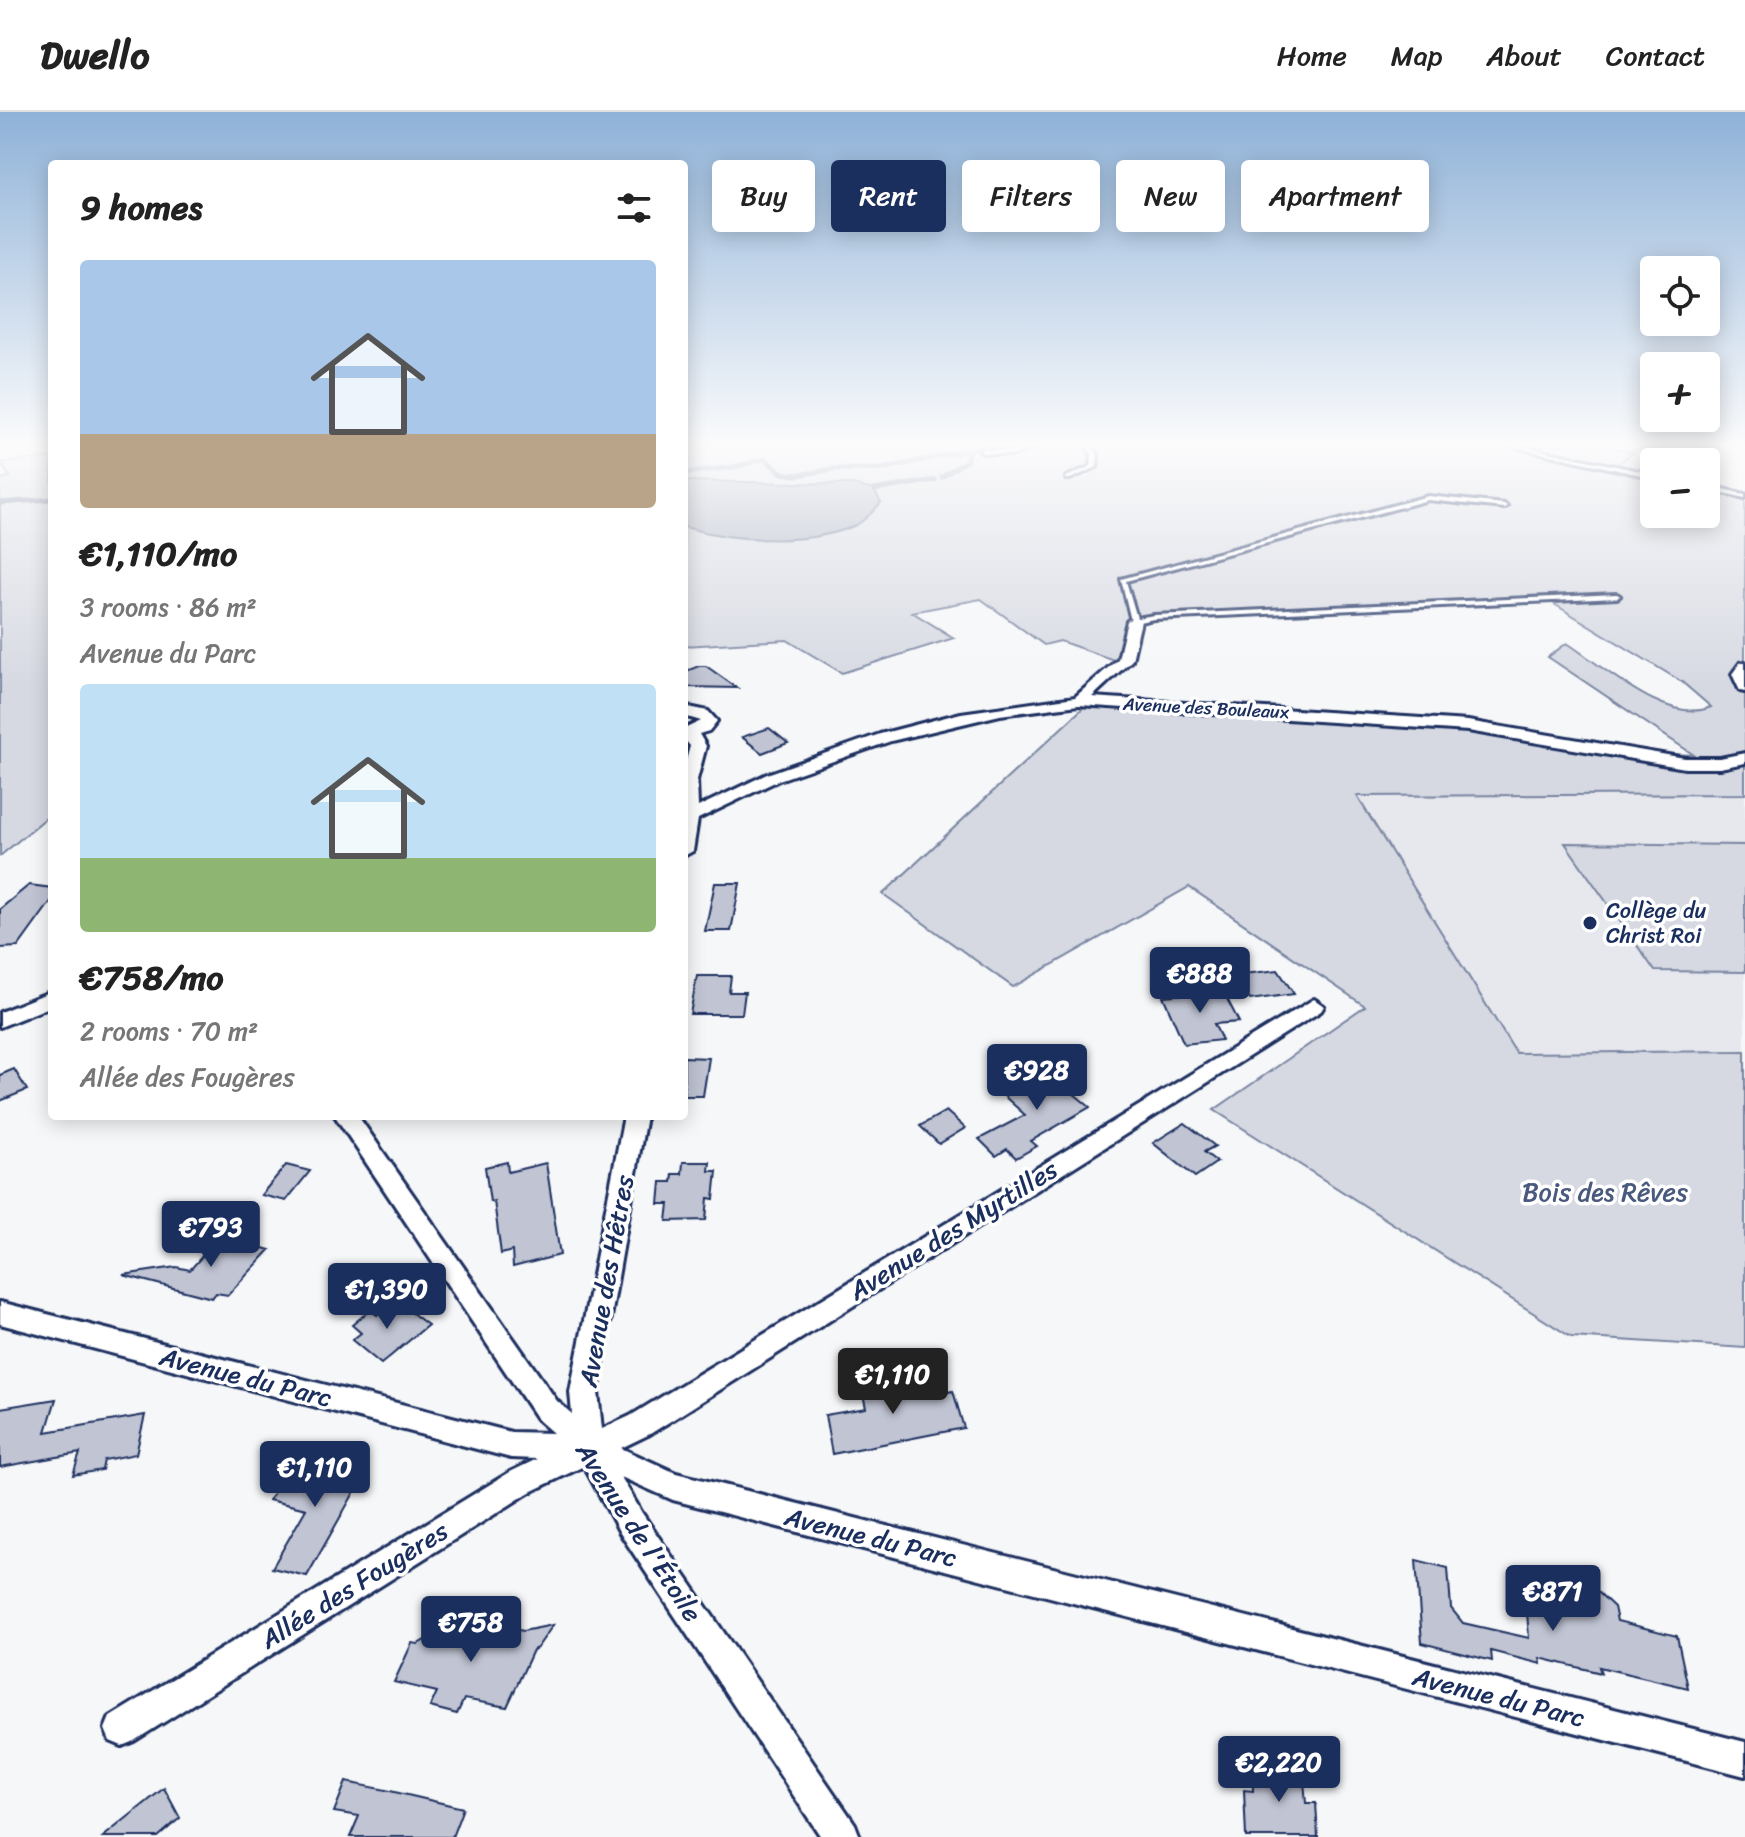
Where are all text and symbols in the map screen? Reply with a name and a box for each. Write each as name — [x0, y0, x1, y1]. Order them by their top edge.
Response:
text: Dwello — [40, 22, 149, 89]
text: Home — [1277, 31, 1347, 80]
text: Map — [1391, 31, 1442, 80]
text: About — [1486, 31, 1562, 80]
text: Contact — [1606, 31, 1705, 80]
chip: Buy — [712, 160, 815, 232]
chip: Rent — [831, 160, 946, 232]
chip: Filters — [962, 160, 1100, 232]
chip: New — [1116, 160, 1225, 232]
chip: Apartment — [1241, 160, 1429, 232]
text: 9 homes — [80, 178, 202, 238]
icon: filters — [612, 186, 656, 230]
map controls — [1640, 256, 1720, 528]
button: locate — [1640, 256, 1720, 336]
icon: home — [296, 312, 440, 456]
button: + — [1640, 352, 1720, 432]
button: − — [1640, 448, 1720, 528]
text: €1,110/mo — [80, 524, 237, 584]
text: 3 rooms · 86 m² — [80, 584, 257, 630]
text: Avenue du Parc — [80, 630, 257, 676]
street label: Avenue des Bouleaux — [1121, 688, 1291, 728]
icon: home — [296, 736, 440, 880]
place label: Collège du Christ Roi — [1606, 891, 1706, 955]
marker: Collège du Christ Roi — [1581, 914, 1599, 932]
pin: €888 — [1153, 947, 1247, 1015]
text: €758/mo — [80, 948, 224, 1008]
text: €888 — [1168, 950, 1232, 996]
text: 2 rooms · 70 m² — [80, 1008, 258, 1054]
pin: €928 — [990, 1044, 1084, 1112]
text: €928 — [1005, 1047, 1069, 1093]
text: Allée des Fougères — [80, 1054, 295, 1100]
street label: Avenue des Myrtilles — [838, 1146, 1068, 1314]
park label: Bois des Rêves — [1522, 1169, 1688, 1215]
street label: Avenue des Hêtres — [565, 1170, 647, 1392]
pin: €793 — [164, 1201, 258, 1269]
text: €793 — [180, 1204, 242, 1250]
pin: €1,390 — [322, 1263, 452, 1331]
text: €1,390 — [346, 1266, 428, 1312]
street label: Avenue du Parc — [154, 1333, 337, 1421]
pin: €1,110 — [828, 1348, 958, 1416]
text: €1,110 — [856, 1351, 930, 1397]
street label: Avenue de l'Étoile — [563, 1432, 715, 1632]
pin: €1,110 — [250, 1441, 380, 1509]
text: €1,110 — [278, 1444, 352, 1490]
street label: Avenue du Parc — [779, 1493, 962, 1581]
street label: Allée des Fougères — [250, 1508, 458, 1662]
pin: €871 — [1506, 1565, 1600, 1633]
text: €871 — [1524, 1568, 1582, 1614]
pin: €758 — [424, 1596, 518, 1664]
text: €758 — [439, 1599, 503, 1645]
street label: Avenue du Parc — [1407, 1653, 1590, 1741]
pin: €2,220 — [1214, 1736, 1344, 1804]
text: €2,220 — [1236, 1739, 1322, 1785]

